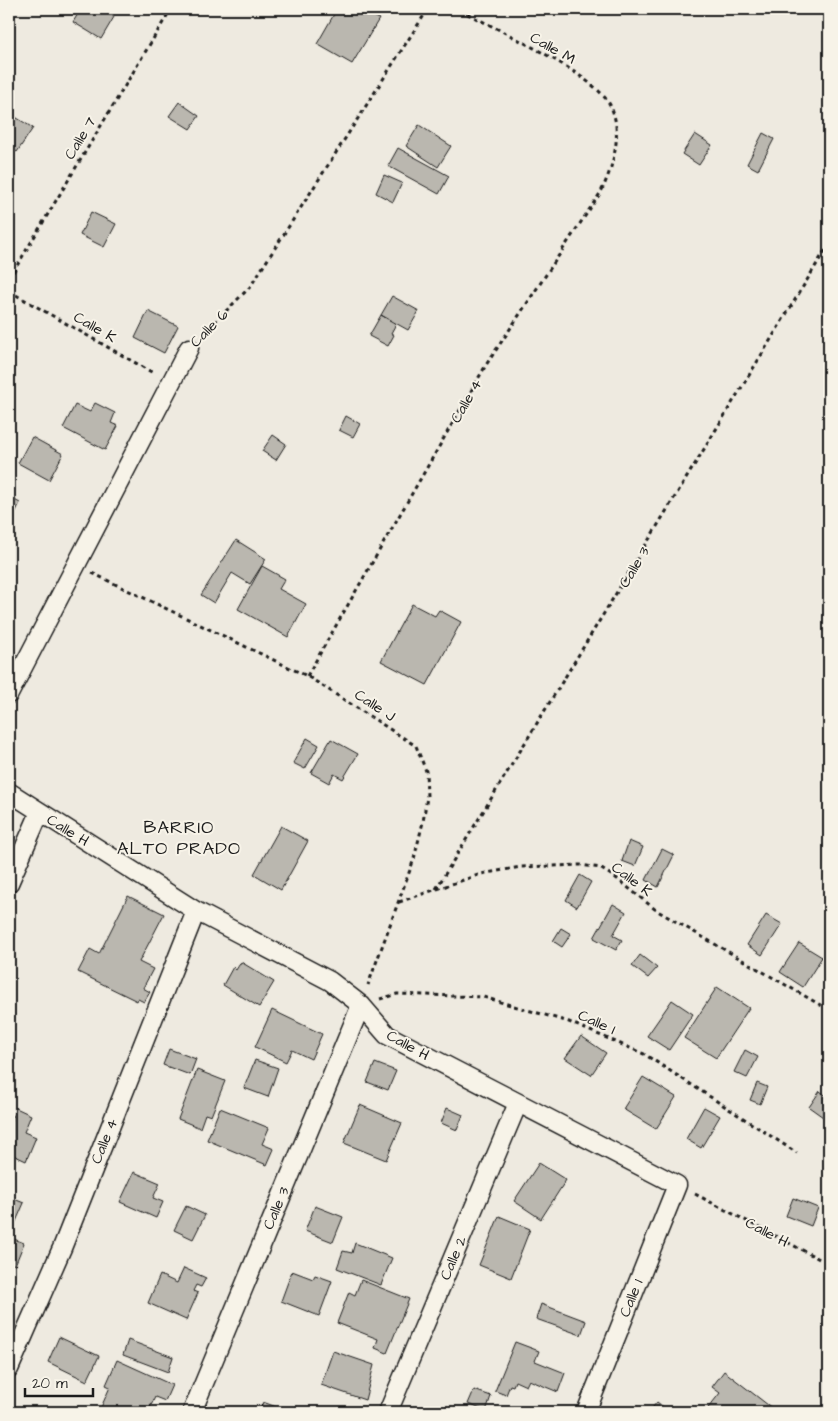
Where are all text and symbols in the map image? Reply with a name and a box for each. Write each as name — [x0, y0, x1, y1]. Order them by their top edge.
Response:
street label: Calle M — [526, 27, 579, 70]
street label: Calle 7 — [59, 113, 101, 164]
street label: Calle 6 — [185, 304, 234, 352]
street label: Calle K — [70, 307, 120, 348]
street label: Calle 4 — [446, 376, 487, 427]
street label: Calle 3 — [614, 542, 655, 592]
street label: Calle J — [350, 684, 399, 727]
street label: Calle H — [43, 809, 93, 852]
district label: BARRIO ALTO PRADO — [117, 815, 241, 861]
street label: Calle K — [607, 857, 656, 902]
street label: Calle I — [575, 1005, 619, 1040]
street label: Calle H — [382, 1025, 433, 1066]
street label: Calle 4 — [86, 1115, 123, 1167]
street label: Calle 3 — [258, 1183, 295, 1233]
street label: Calle H — [741, 1212, 792, 1253]
street label: Calle 2 — [435, 1233, 472, 1283]
street label: Calle 1 — [614, 1276, 649, 1320]
scale bar — [25, 1366, 92, 1398]
text: 20 m — [32, 1373, 68, 1394]

